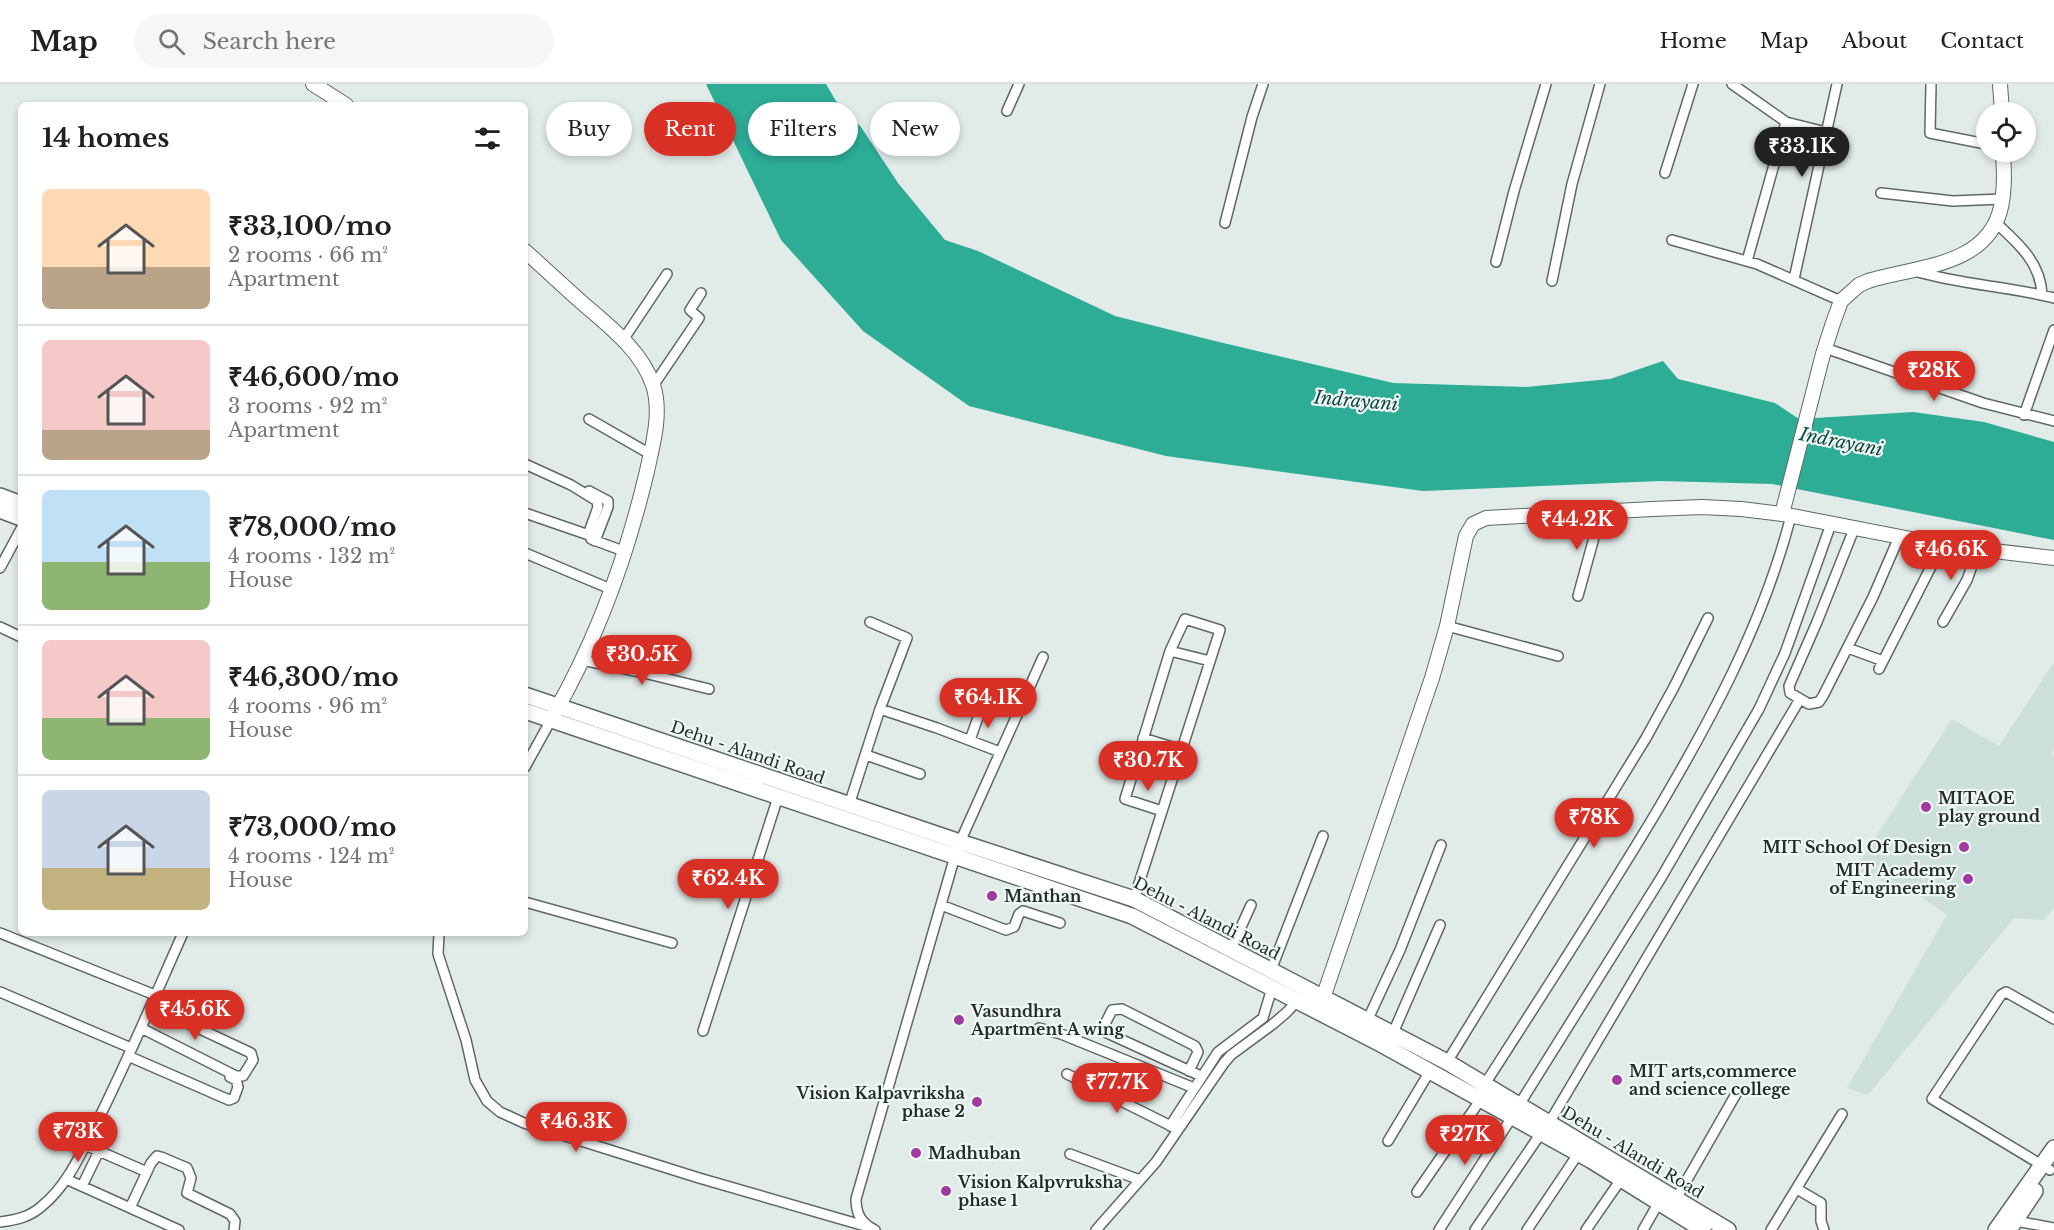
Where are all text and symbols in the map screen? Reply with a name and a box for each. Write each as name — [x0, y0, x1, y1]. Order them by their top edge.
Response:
search box — [134, 14, 554, 68]
text: Map — [30, 24, 98, 59]
icon: search — [155, 25, 188, 58]
text: Search here — [203, 28, 336, 55]
text: Home — [1660, 28, 1727, 54]
text: Map — [1760, 28, 1808, 54]
text: About — [1841, 28, 1907, 54]
text: Contact — [1940, 28, 2024, 54]
chip: Buy — [546, 102, 632, 156]
chip: Rent — [644, 102, 736, 156]
chip: Filters — [748, 102, 858, 156]
chip: New — [870, 102, 960, 156]
map controls — [1976, 102, 2036, 162]
button: locate — [1976, 102, 2036, 162]
text: 14 homes — [42, 122, 169, 154]
icon: filters — [471, 122, 504, 155]
pin: ₹33.1K — [1753, 127, 1851, 178]
text: ₹33.1K — [1768, 134, 1836, 158]
text: ₹33,100/mo — [228, 210, 392, 242]
icon: home — [90, 213, 162, 285]
text: 2 rooms · 66 m² — [228, 243, 388, 267]
text: Apartment — [228, 267, 339, 291]
pin: ₹28K — [1898, 351, 1970, 402]
text: ₹28K — [1907, 358, 1961, 382]
text: ₹46,600/mo — [228, 361, 399, 393]
icon: home — [90, 364, 162, 436]
water label: Indrayani — [1312, 386, 1400, 416]
text: 3 rooms · 92 m² — [228, 394, 387, 418]
text: Apartment — [228, 418, 339, 442]
water label: Indrayani — [1797, 423, 1885, 461]
pin: ₹44.2K — [1528, 500, 1626, 551]
text: ₹44.2K — [1541, 507, 1613, 531]
text: ₹78,000/mo — [228, 511, 396, 543]
icon: home — [90, 514, 162, 586]
pin: ₹46.6K — [1902, 530, 2000, 581]
text: ₹46.6K — [1914, 537, 1988, 561]
text: 4 rooms · 132 m² — [228, 544, 395, 568]
text: House — [228, 568, 293, 592]
pin: ₹30.5K — [593, 635, 691, 686]
text: ₹30.5K — [606, 642, 678, 666]
text: ₹46,300/mo — [228, 661, 399, 693]
icon: home — [90, 664, 162, 736]
pin: ₹64.1K — [939, 678, 1037, 729]
text: ₹64.1K — [954, 685, 1022, 709]
text: 4 rooms · 96 m² — [228, 694, 387, 718]
street label: Dehu - Alandi Road — [668, 716, 828, 788]
text: House — [228, 718, 293, 742]
pin: ₹30.7K — [1099, 741, 1197, 792]
text: ₹30.7K — [1113, 748, 1183, 772]
place label: MITAOE play ground — [1938, 788, 2040, 826]
pin: ₹78K — [1558, 798, 1630, 849]
marker: MITAOE play ground — [1919, 800, 1933, 814]
text: ₹78K — [1569, 805, 1619, 829]
text: ₹73,000/mo — [228, 811, 396, 843]
icon: home — [90, 814, 162, 886]
place label: MIT School Of Design — [1763, 837, 1952, 857]
marker: MIT School Of Design — [1957, 840, 1971, 854]
text: 4 rooms · 124 m² — [228, 844, 394, 868]
pin: ₹62.4K — [679, 859, 777, 910]
place label: MIT Academy of Engineering — [1829, 860, 1957, 898]
text: ₹62.4K — [692, 866, 764, 890]
text: House — [228, 868, 293, 892]
street label: Dehu - Alandi Road — [1130, 872, 1284, 964]
marker: MIT Academy of Engineering — [1961, 872, 1975, 886]
place label: Manthan — [1004, 886, 1082, 906]
marker: Manthan — [985, 889, 999, 903]
pin: ₹45.6K — [146, 990, 244, 1041]
text: ₹45.6K — [159, 997, 231, 1021]
place label: Vasundhra Apartment A wing — [970, 1001, 1126, 1039]
marker: Vasundhra Apartment A wing — [952, 1013, 966, 1027]
place label: MIT arts,commerce and science college — [1629, 1061, 1797, 1099]
pin: ₹77.7K — [1068, 1063, 1166, 1114]
text: ₹77.7K — [1086, 1070, 1148, 1094]
marker: MIT arts,commerce and science college — [1610, 1073, 1624, 1087]
place label: Vision Kalpavriksha phase 2 — [796, 1083, 965, 1121]
marker: Vision Kalpavriksha phase 2 — [970, 1095, 984, 1109]
pin: ₹46.3K — [527, 1102, 625, 1153]
street label: Dehu - Alandi Road — [1558, 1102, 1708, 1202]
text: ₹46.3K — [540, 1109, 612, 1133]
pin: ₹73K — [42, 1112, 114, 1163]
pin: ₹27K — [1429, 1115, 1501, 1166]
text: ₹73K — [53, 1119, 103, 1143]
text: ₹27K — [1439, 1122, 1491, 1146]
place label: Madhuban — [928, 1143, 1021, 1163]
marker: Madhuban — [909, 1146, 923, 1160]
place label: Vision Kalpvruksha phase 1 — [957, 1172, 1123, 1210]
marker: Vision Kalpvruksha phase 1 — [939, 1184, 953, 1198]

